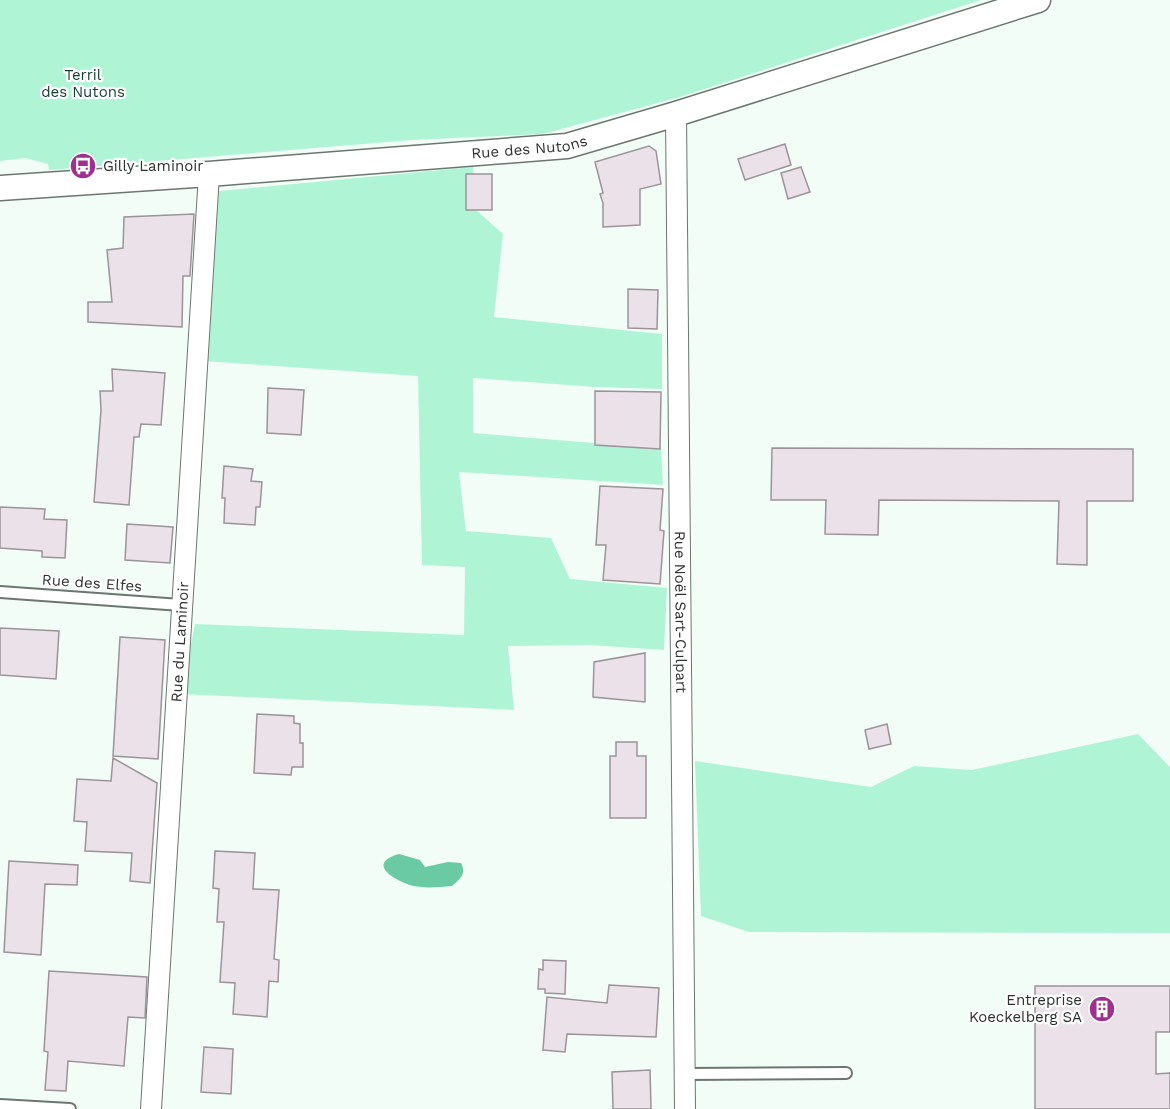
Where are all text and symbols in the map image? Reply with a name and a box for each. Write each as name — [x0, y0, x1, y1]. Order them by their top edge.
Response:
park label: Terril des Nutons — [41, 66, 125, 101]
street label: Rue des Nutons — [471, 131, 590, 162]
bus stop icon: Gilly Laminoir — [68, 151, 98, 181]
place label: Gilly Laminoir — [103, 157, 203, 175]
street label: Rue Noël Sart-Culpart — [671, 531, 690, 694]
street label: Rue des Elfes — [41, 571, 143, 595]
street label: Rue du Laminoir — [167, 581, 193, 703]
place label: Entreprise Koeckelberg SA — [969, 991, 1082, 1026]
building icon: Entreprise Koeckelberg SA — [1087, 994, 1117, 1024]

